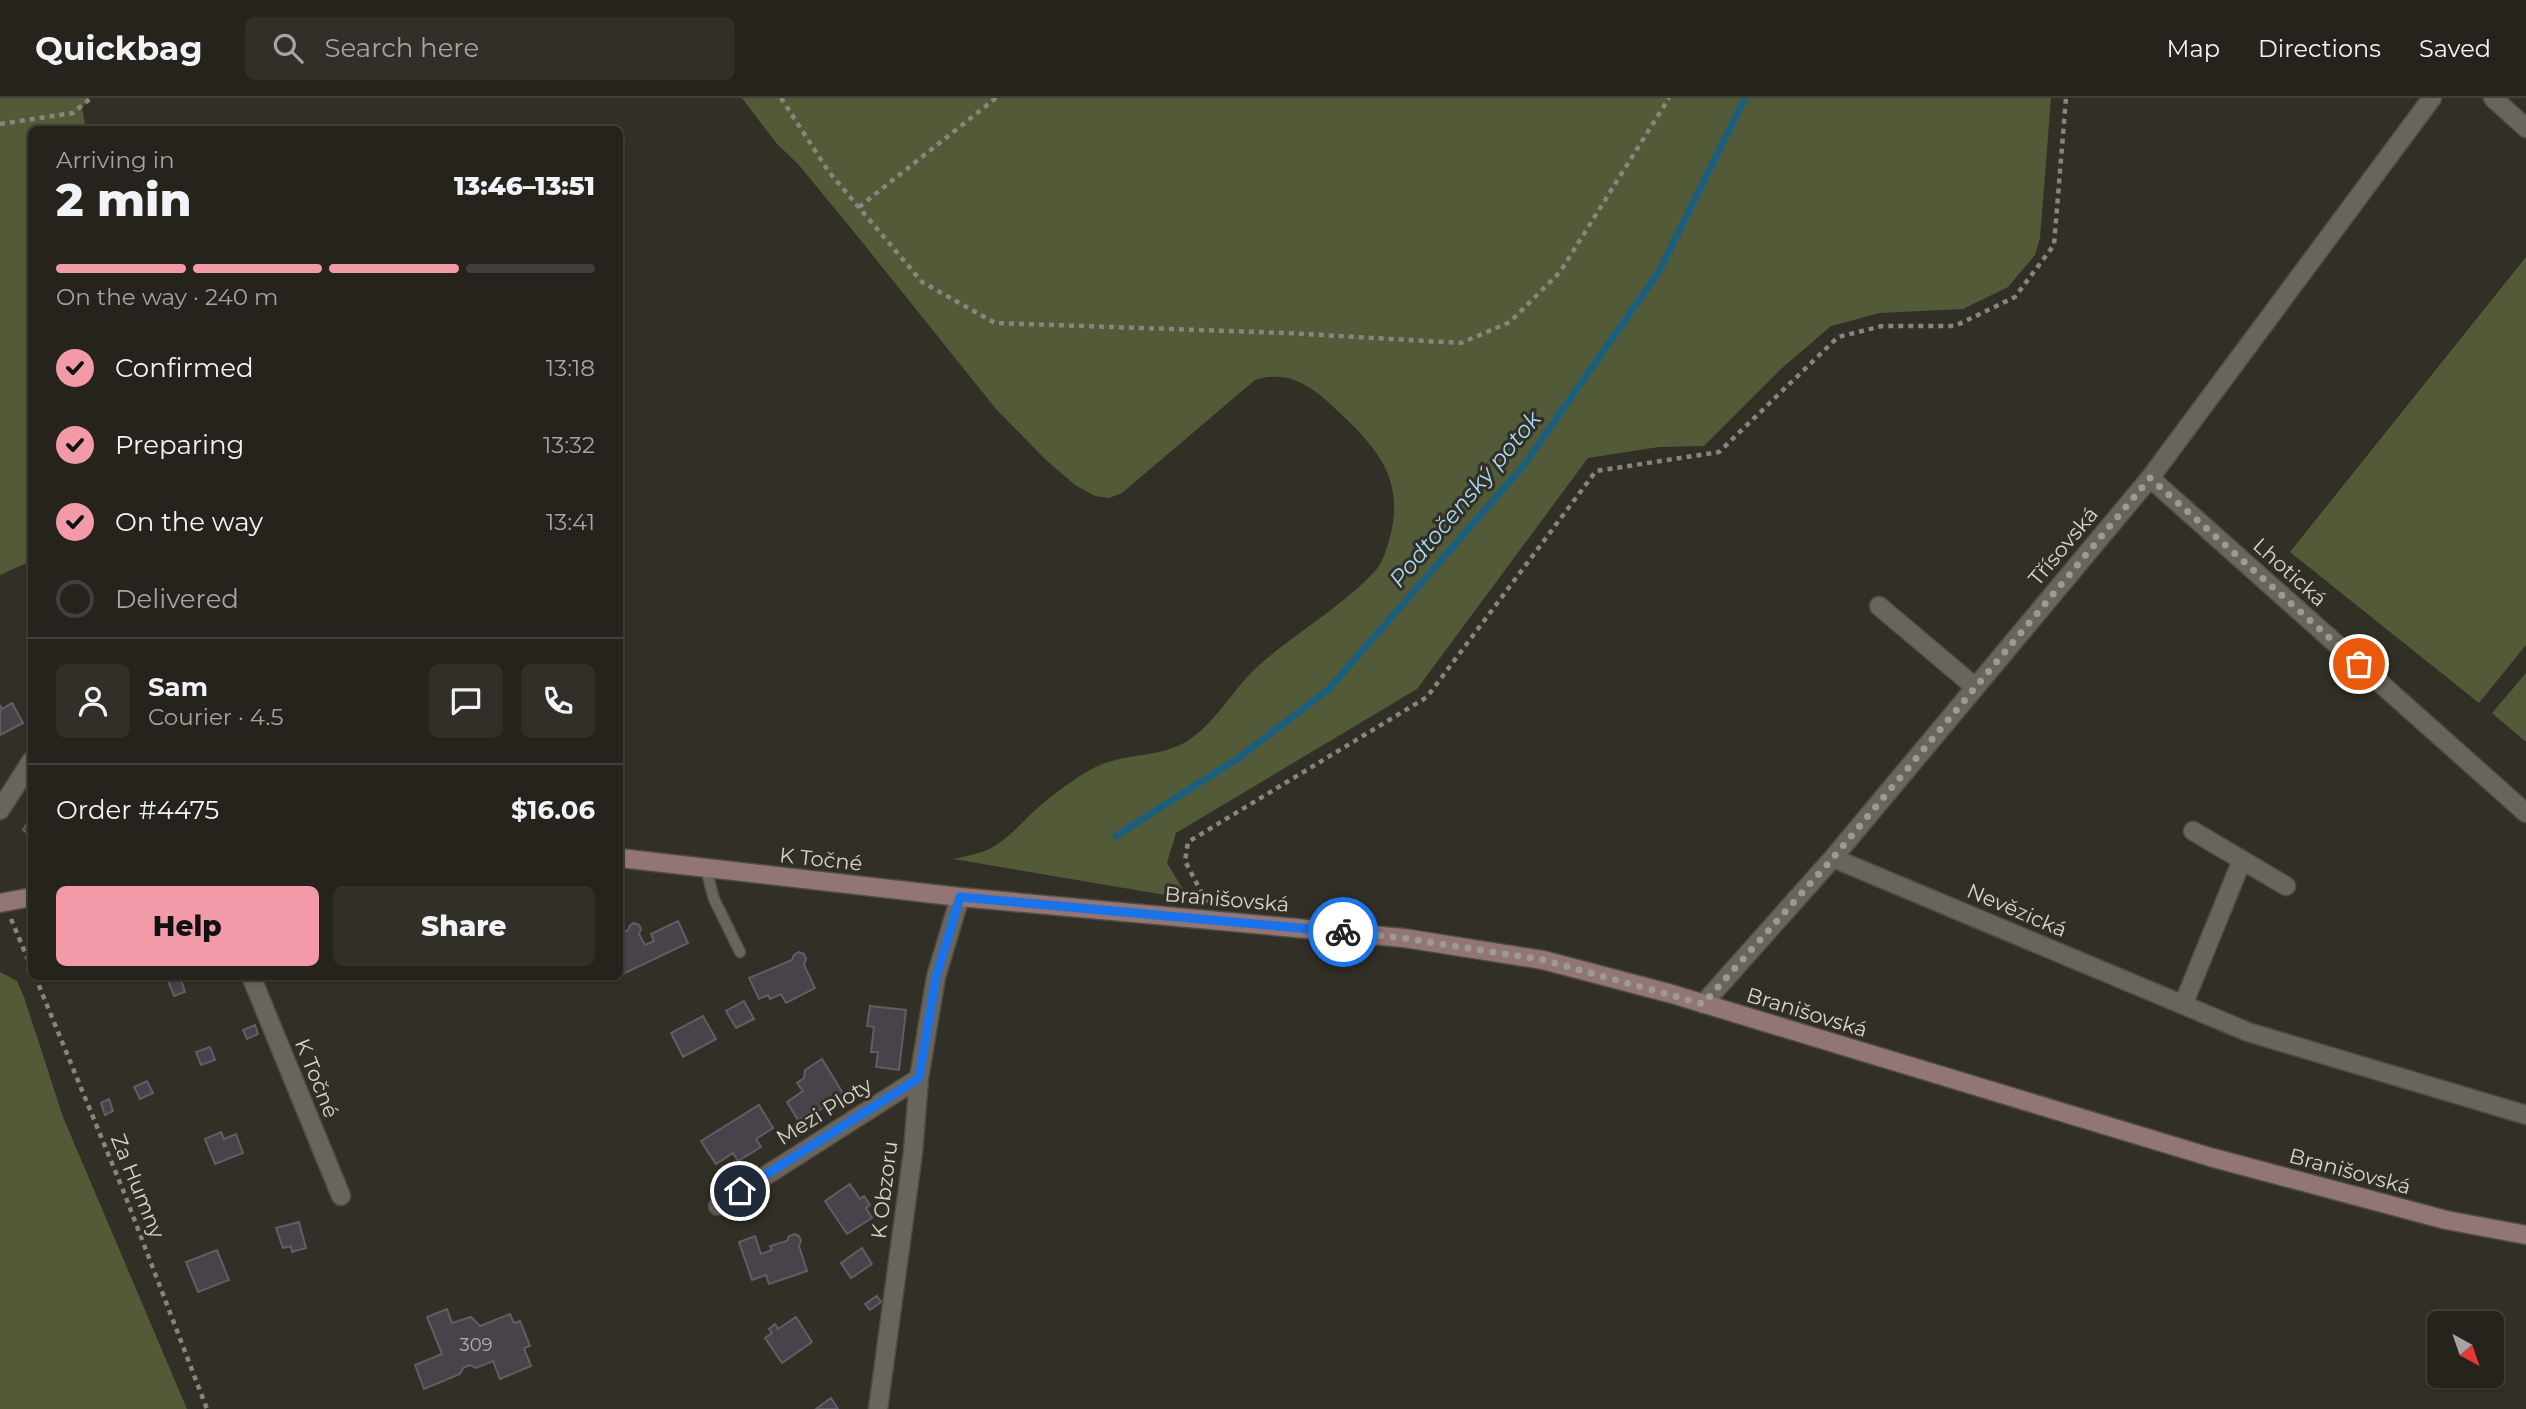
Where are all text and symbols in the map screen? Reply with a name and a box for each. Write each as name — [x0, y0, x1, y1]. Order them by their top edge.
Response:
search box — [245, 17, 735, 80]
text: Quickbag — [35, 28, 203, 68]
icon: search — [269, 29, 307, 67]
text: Search here — [325, 32, 479, 64]
text: Map — [2167, 34, 2220, 63]
text: Directions — [2258, 34, 2381, 63]
text: Saved — [2419, 34, 2491, 63]
text: Arriving in — [56, 146, 175, 174]
text: 13:46–13:51 — [454, 170, 595, 202]
text: 2 min — [56, 171, 191, 228]
text: On the way · 240 m — [56, 283, 278, 311]
icon: check — [56, 349, 94, 387]
text: Confirmed — [115, 352, 254, 384]
text: 13:18 — [546, 354, 595, 382]
water label: Podtočenský potok — [1383, 404, 1548, 593]
icon: check — [56, 426, 94, 464]
text: Preparing — [115, 429, 244, 461]
text: 13:32 — [543, 431, 595, 459]
street label: Třísovská — [2023, 502, 2103, 590]
icon: check — [56, 503, 94, 541]
text: On the way — [115, 506, 263, 538]
text: 13:41 — [546, 508, 595, 536]
street label: Lhotická — [2248, 532, 2332, 612]
text: Delivered — [115, 583, 239, 615]
pin — [2329, 634, 2389, 694]
icon: bag — [2340, 645, 2378, 683]
button: person — [56, 664, 130, 738]
button: chat — [429, 664, 503, 738]
button: phone — [521, 664, 595, 738]
text: Sam — [148, 671, 208, 703]
text: Courier · 4.5 — [148, 703, 283, 731]
text: Order #4475 — [56, 794, 219, 826]
text: $16.06 — [511, 794, 595, 826]
street label: K Točné — [778, 842, 864, 876]
street label: Nevězická — [1963, 878, 2071, 942]
street label: Branišovská — [1164, 881, 1290, 917]
button: Help — [56, 886, 319, 966]
button: Share — [333, 886, 595, 966]
courier — [1308, 897, 1378, 967]
icon: bike — [1324, 913, 1362, 951]
street label: Branišovská — [1744, 982, 1870, 1042]
street label: K Točné — [290, 1035, 344, 1121]
street label: Mezi Ploty — [772, 1072, 877, 1150]
street label: Za Humny — [106, 1130, 170, 1242]
street label: K Obzoru — [866, 1140, 902, 1240]
street label: Branišovská — [2286, 1143, 2414, 1199]
pin — [710, 1161, 770, 1221]
icon: home — [721, 1172, 759, 1210]
north arrow — [2427, 1311, 2504, 1388]
map controls — [2427, 1311, 2504, 1388]
house number: 309 — [459, 1334, 493, 1356]

